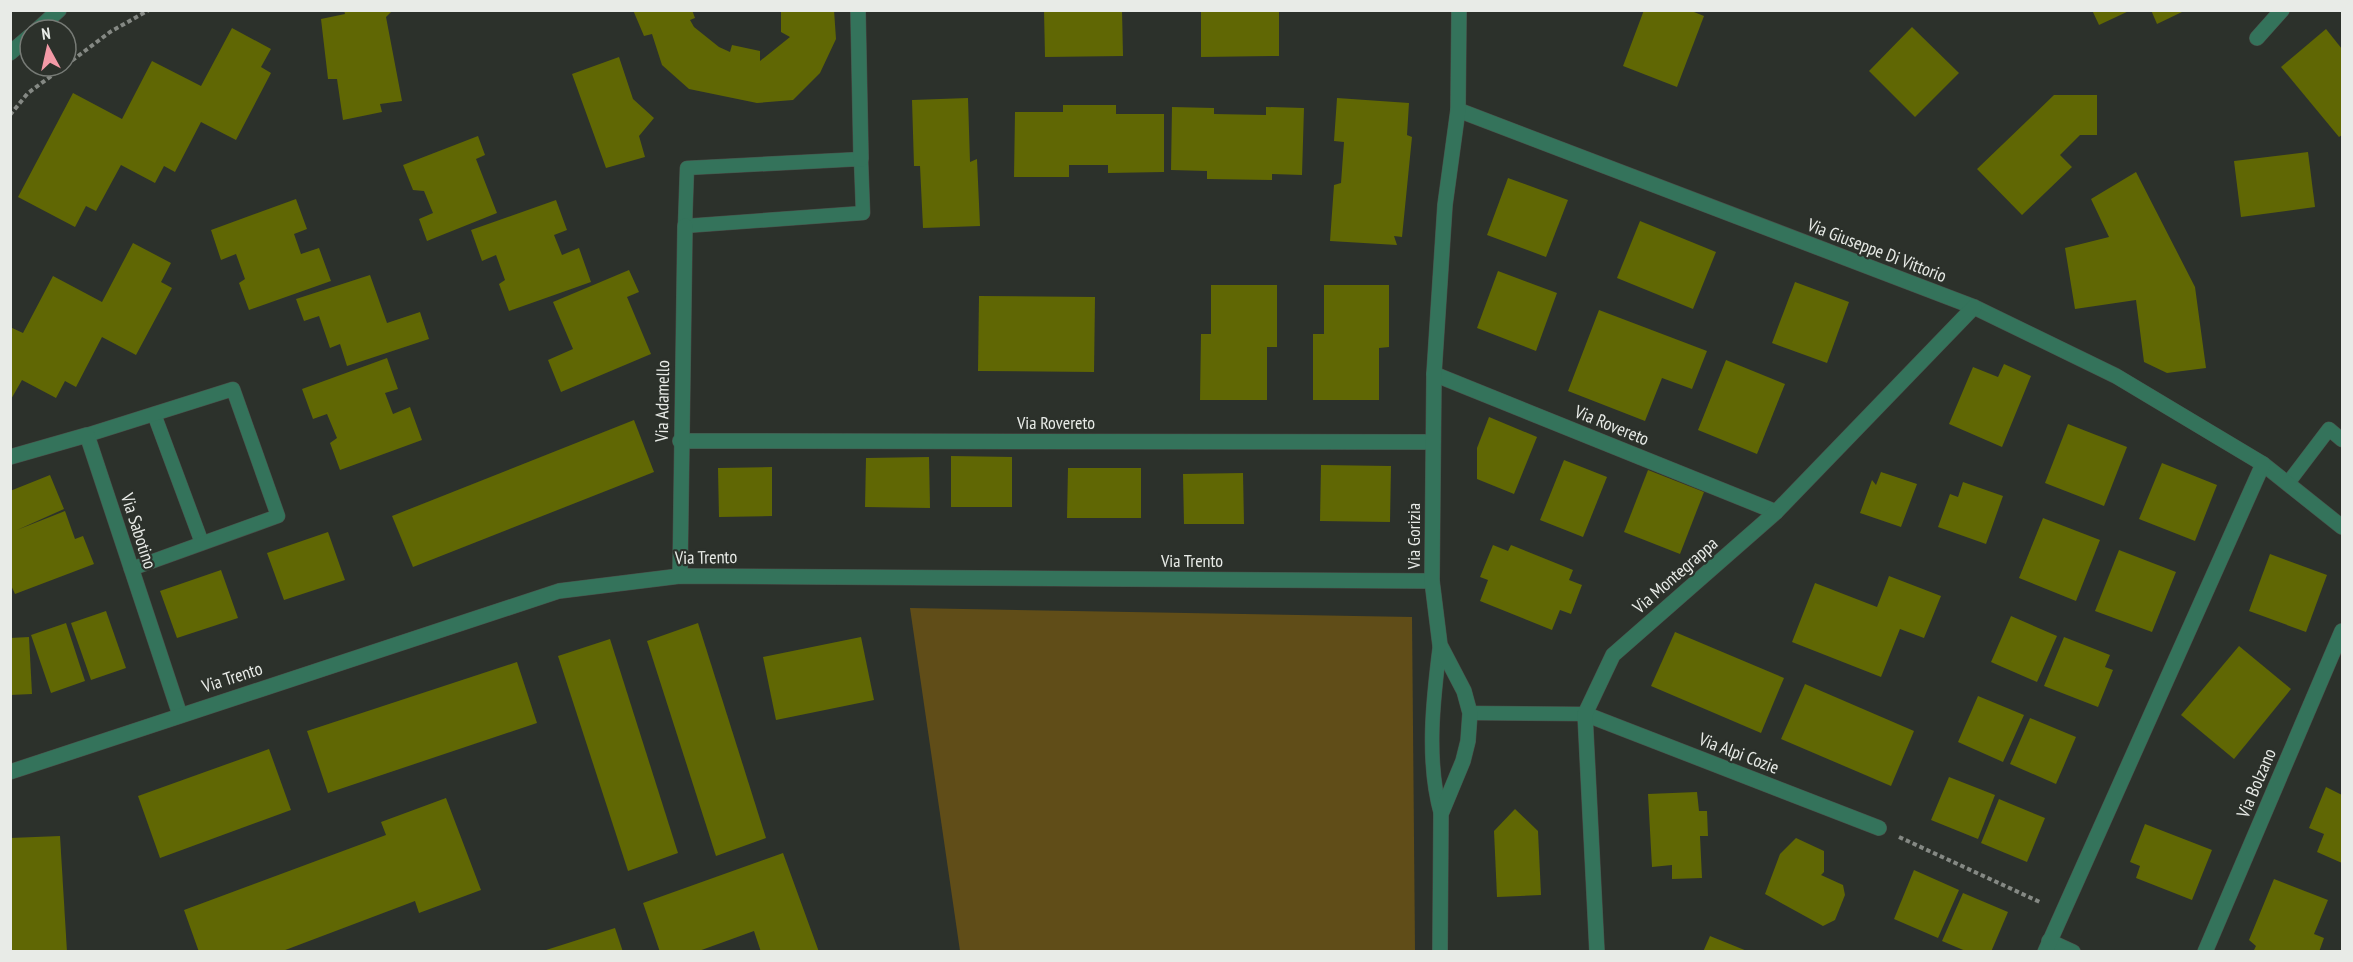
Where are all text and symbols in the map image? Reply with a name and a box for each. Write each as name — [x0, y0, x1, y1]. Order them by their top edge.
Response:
north arrow — [18, 18, 78, 78]
text: N — [40, 23, 52, 44]
street label: Via Giuseppe Di Vittorio — [1803, 212, 1950, 287]
street label: Via Adamello — [650, 360, 674, 443]
street label: Via Rovereto — [1571, 399, 1653, 450]
street label: Via Rovereto — [1016, 411, 1095, 434]
street label: Via Sabotino — [116, 489, 162, 572]
street label: Via Gorizia — [1402, 503, 1425, 570]
street label: Via Montegrappa — [1627, 532, 1722, 619]
street label: Via Trento — [674, 545, 737, 569]
street label: Via Trento — [1160, 549, 1223, 572]
street label: Via Trento — [198, 656, 265, 698]
street label: Via Alpi Cozie — [1695, 727, 1782, 779]
street label: Via Bolzano — [2231, 745, 2281, 822]

